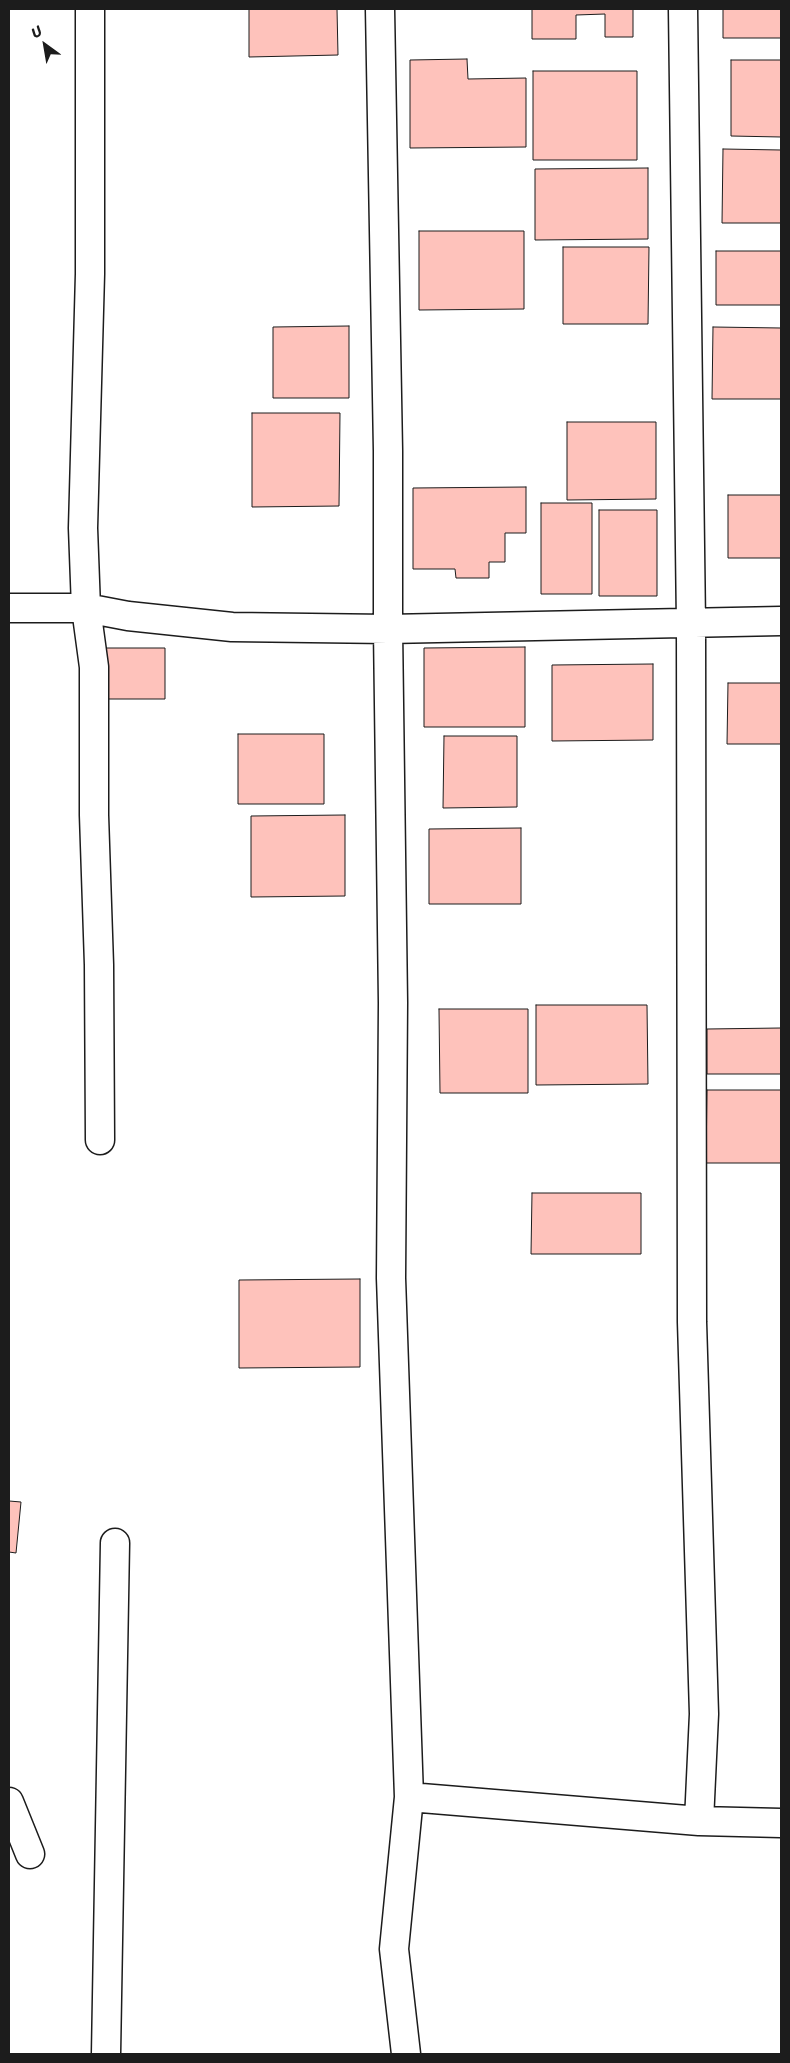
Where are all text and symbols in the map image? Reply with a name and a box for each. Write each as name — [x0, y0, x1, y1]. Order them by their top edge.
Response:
text: U — [26, 19, 47, 45]
north arrow — [20, 20, 70, 70]

